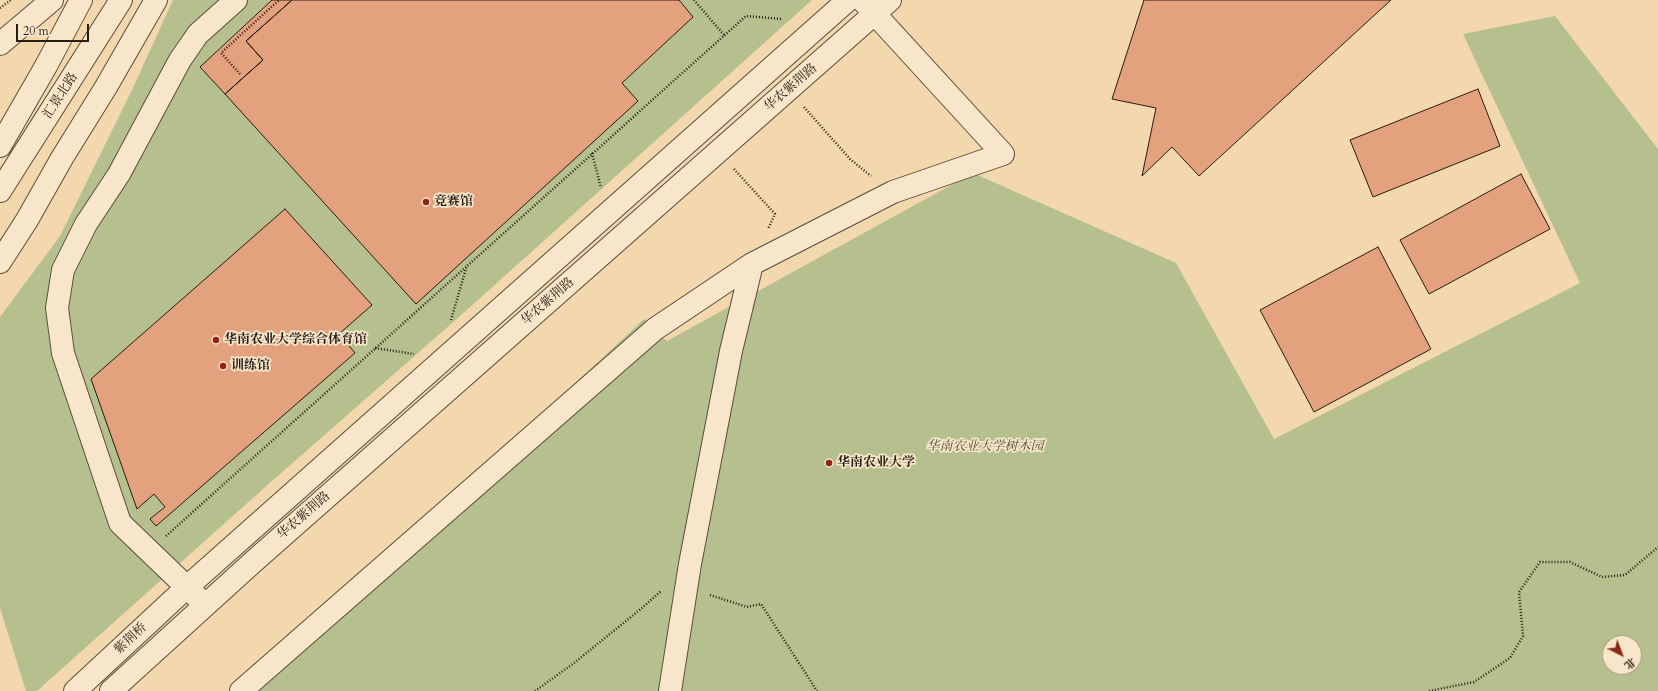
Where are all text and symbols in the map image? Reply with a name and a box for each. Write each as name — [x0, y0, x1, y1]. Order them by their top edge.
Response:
scale bar — [18, 16, 91, 42]
text: 20 m — [23, 23, 49, 39]
street label: 华农紫荆路 — [761, 61, 821, 115]
street label: 汇景北路 — [40, 70, 82, 122]
place label: 竞赛馆 — [434, 194, 473, 210]
marker: 竞赛馆 — [421, 197, 431, 207]
street label: 华农紫荆路 — [518, 275, 578, 329]
place label: 华南农业大学综合体育馆 — [224, 332, 367, 348]
marker: 华南农业大学综合体育馆 — [211, 335, 221, 345]
place label: 训练馆 — [231, 358, 270, 374]
marker: 训练馆 — [218, 361, 228, 371]
park label: 华南农业大学树木园 — [927, 439, 1043, 455]
place label: 华南农业大学 — [837, 455, 915, 471]
marker: 华南农业大学 — [824, 458, 834, 468]
street label: 华农紫荆路 — [274, 489, 334, 543]
street label: 紫荆桥 — [111, 620, 151, 658]
north arrow — [1602, 635, 1642, 675]
text: 北 — [1621, 654, 1639, 673]

